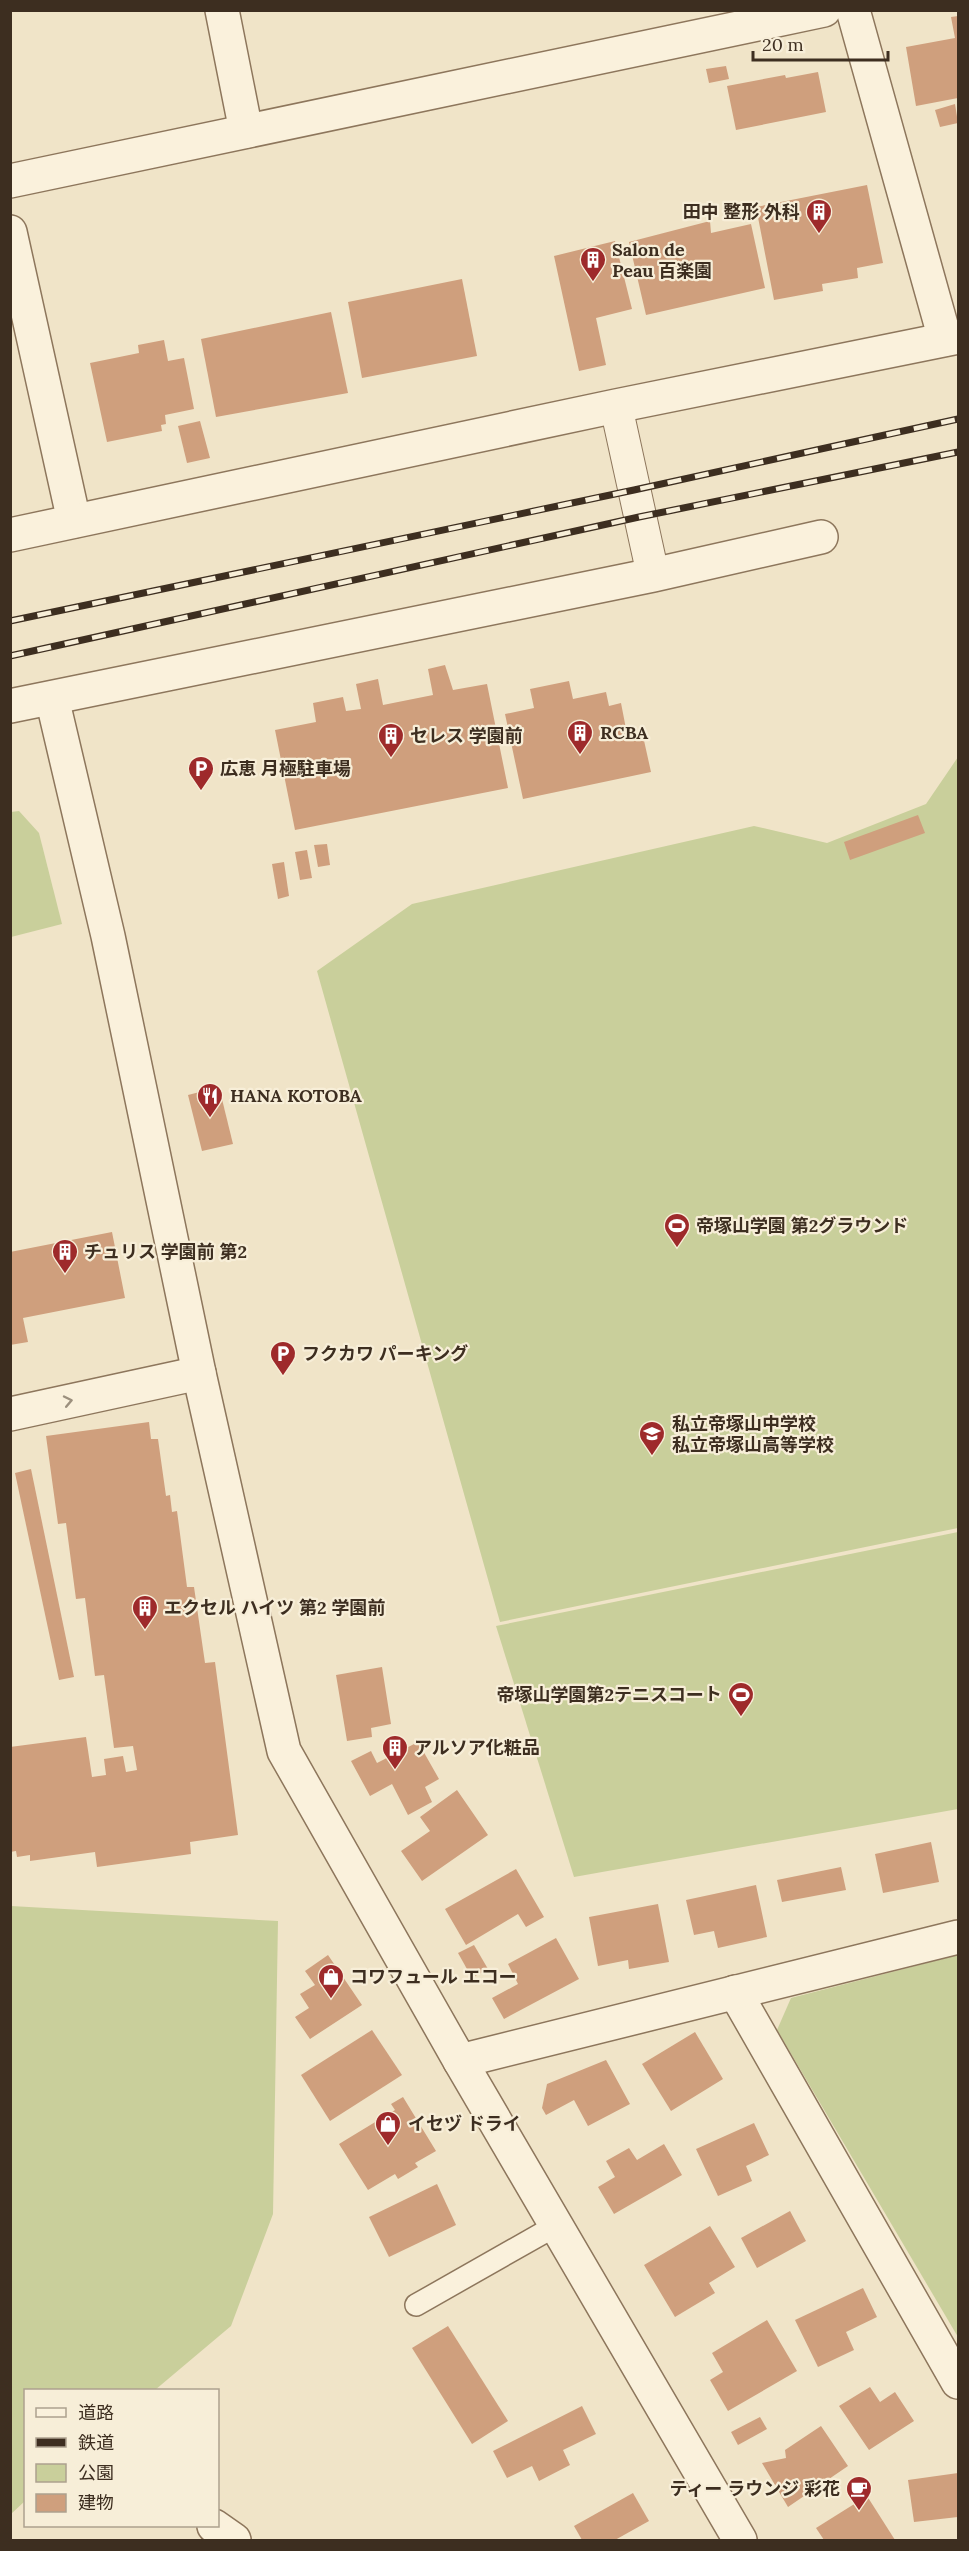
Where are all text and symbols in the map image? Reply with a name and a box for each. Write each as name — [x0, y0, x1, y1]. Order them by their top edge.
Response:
scale bar — [753, 24, 888, 62]
text: 20 m — [762, 33, 804, 56]
building icon: 田中 整形 外科 — [804, 197, 834, 235]
place label: 田中 整形 外科 — [683, 200, 800, 223]
place label: Salon de Peau 百楽園 — [612, 238, 712, 282]
building icon: Salon de Peau 百楽園 — [578, 245, 608, 283]
building icon: RCBA — [565, 718, 595, 756]
building icon: セレス 学園前 — [376, 721, 406, 759]
place label: RCBA — [600, 721, 648, 744]
place label: セレス 学園前 — [410, 724, 523, 747]
parking icon: 広恵 月極駐車場 — [186, 754, 216, 792]
place label: 広恵 月極駐車場 — [220, 757, 351, 780]
restaurant icon: HANA KOTOBA — [195, 1081, 225, 1119]
place label: HANA KOTOBA — [230, 1084, 362, 1107]
sports icon: 帝塚山学園 第2グラウンド — [662, 1211, 692, 1249]
place label: 帝塚山学園 第2グラウンド — [696, 1214, 908, 1237]
building icon: チュリス 学園前 第2 — [50, 1237, 80, 1275]
place label: チュリス 学園前 第2 — [84, 1240, 247, 1263]
parking icon: フクカワ パーキング — [268, 1339, 298, 1377]
place label: フクカワ パーキング — [302, 1342, 468, 1365]
one-way arrow — [62, 1396, 72, 1409]
place label: 私立帝塚山中学校 私立帝塚山高等学校 — [672, 1412, 834, 1456]
school or university icon: 私立帝塚山中学校 私立帝塚山高等学校 — [637, 1419, 667, 1457]
building icon: エクセル ハイツ 第2 学園前 — [130, 1593, 160, 1631]
place label: エクセル ハイツ 第2 学園前 — [164, 1596, 385, 1619]
sports icon: 帝塚山学園第2テニスコート — [726, 1680, 756, 1718]
place label: 帝塚山学園第2テニスコート — [496, 1683, 722, 1706]
building icon: アルソア化粧品 — [380, 1733, 410, 1771]
place label: アルソア化粧品 — [414, 1736, 540, 1759]
shop icon: コワフュール エコー — [316, 1962, 346, 2000]
place label: コワフュール エコー — [350, 1965, 517, 1988]
shop icon: イセヅ ドライ — [373, 2109, 403, 2147]
place label: イセヅ ドライ — [408, 2112, 521, 2135]
legend — [24, 2389, 219, 2527]
text: 道路 — [78, 2401, 114, 2424]
text: 鉄道 — [78, 2431, 114, 2454]
text: 公園 — [78, 2461, 114, 2484]
cafe icon: ティー ラウンジ 彩花 — [844, 2474, 874, 2512]
place label: ティー ラウンジ 彩花 — [670, 2477, 840, 2500]
text: 建物 — [78, 2491, 114, 2514]

